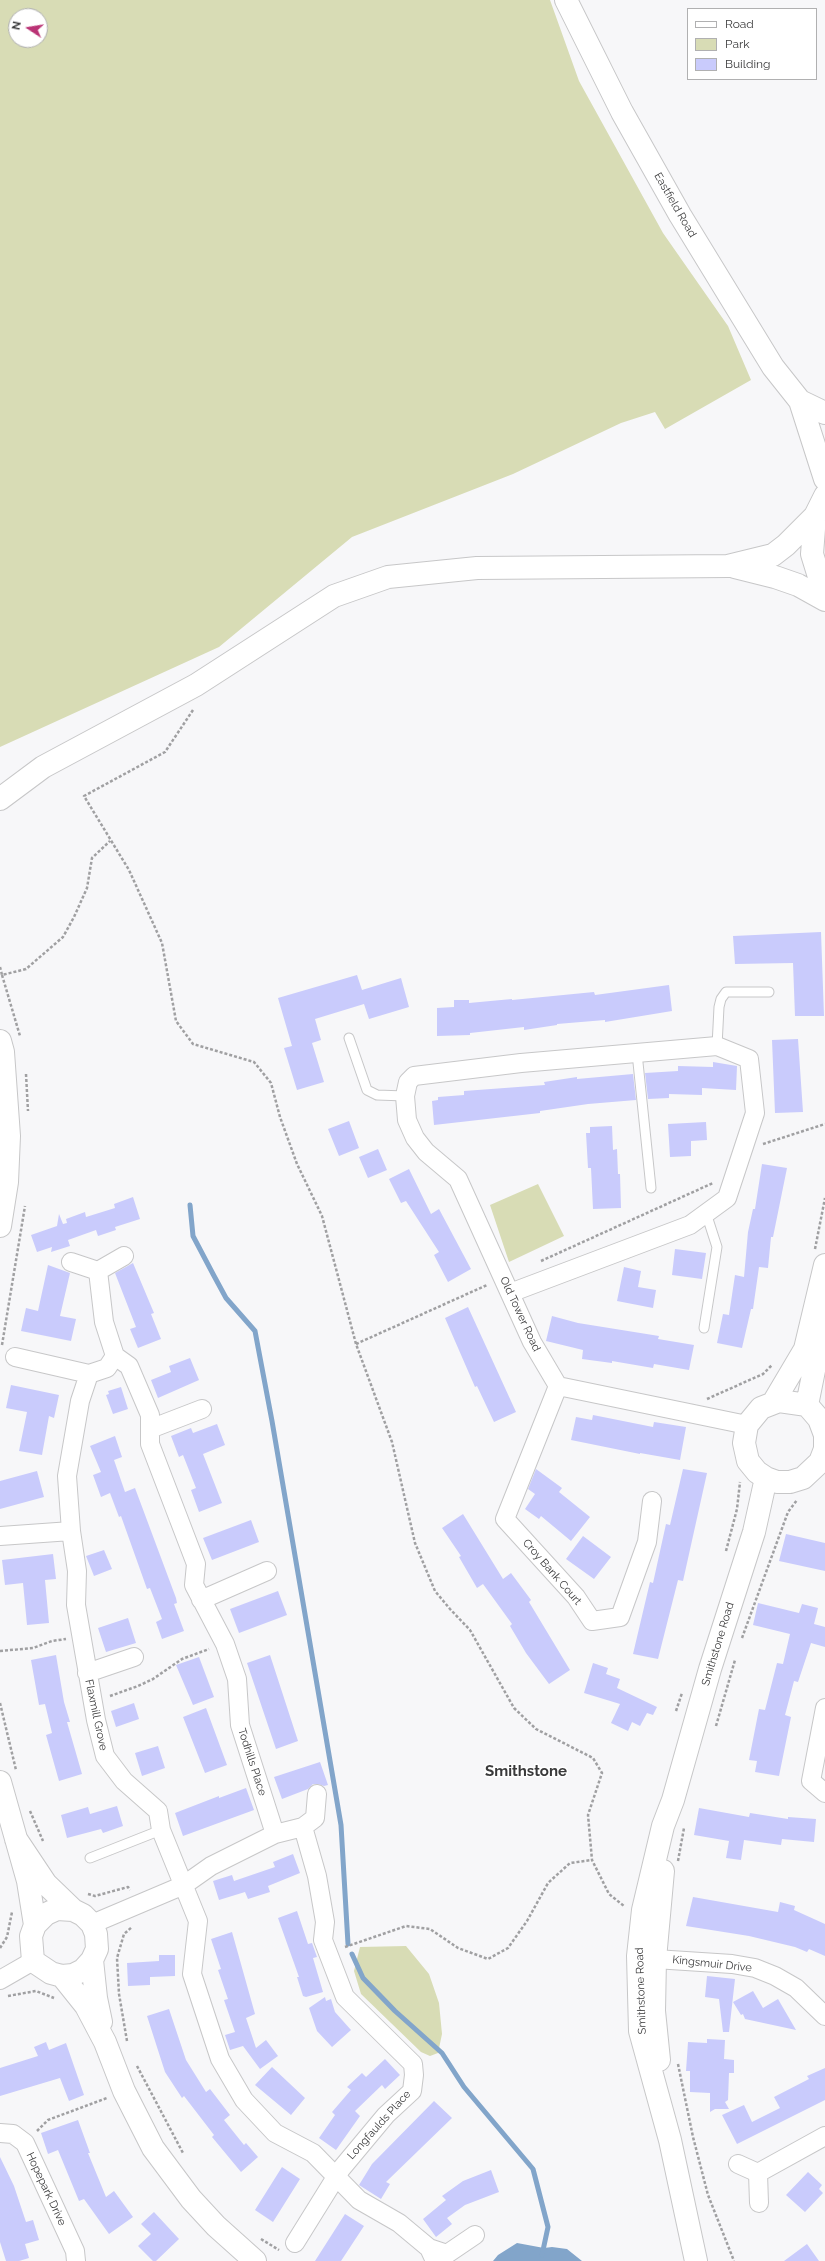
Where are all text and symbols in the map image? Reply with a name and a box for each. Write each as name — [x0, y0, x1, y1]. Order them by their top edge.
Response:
north arrow — [8, 8, 48, 48]
legend — [687, 8, 817, 80]
text: Road — [725, 17, 754, 31]
text: N — [10, 20, 24, 31]
text: Park — [725, 37, 750, 51]
text: Building — [725, 57, 771, 71]
street label: Eastfield Road — [651, 170, 699, 240]
street label: Old Tower Road — [497, 1275, 543, 1353]
street label: Croy Bank Court — [520, 1536, 584, 1608]
street label: Smithstone Road — [699, 1601, 737, 1687]
street label: Flaxmill Grove — [82, 1678, 110, 1752]
street label: Todhills Place — [235, 1727, 269, 1797]
district label: Smithstone — [485, 1762, 567, 1780]
street label: Smithstone Road — [633, 1947, 649, 2035]
street label: Kingsmuir Drive — [672, 1953, 752, 1975]
street label: Longfaulds Place — [345, 2088, 413, 2162]
street label: Hopepark Drive — [23, 2150, 69, 2228]

